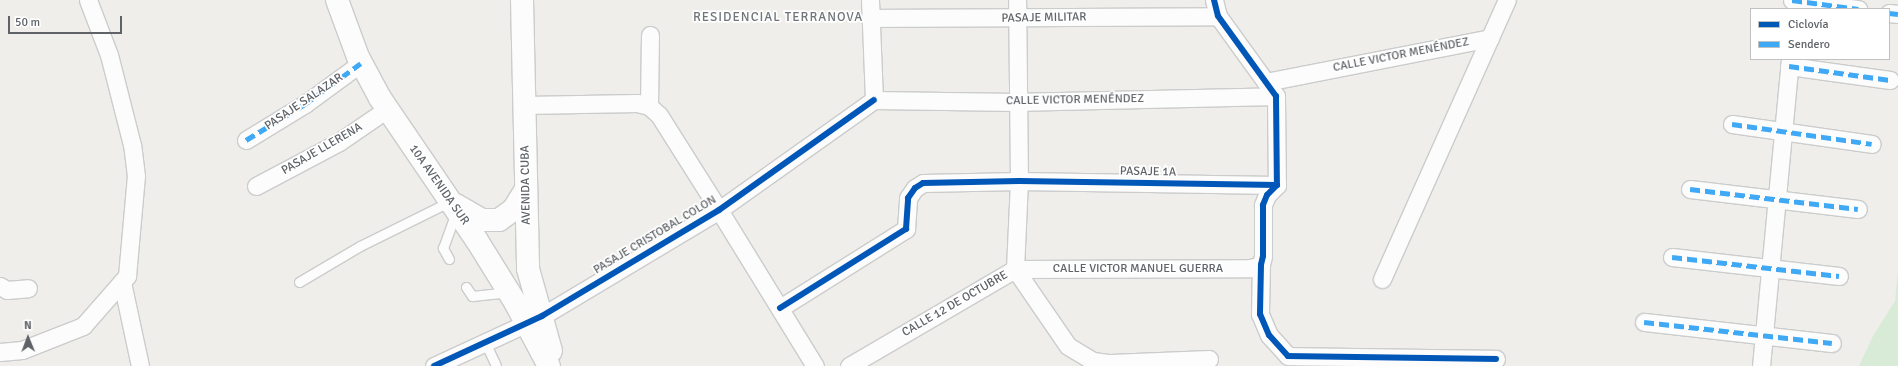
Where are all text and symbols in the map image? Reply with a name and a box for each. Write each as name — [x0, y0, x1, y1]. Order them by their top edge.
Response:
scale bar — [10, 8, 124, 34]
legend — [1750, 8, 1890, 60]
district label: RESIDENCIAL TERRANOVA — [693, 9, 863, 25]
street label: PASAJE MILITAR — [1001, 10, 1087, 26]
text: 50 m — [15, 15, 40, 30]
text: Ciclovía — [1788, 17, 1829, 32]
street label: CALLE VICTOR MENÉNDEZ — [1332, 35, 1470, 75]
text: Sendero — [1788, 37, 1830, 52]
street label: PASAJE SALAZAR — [262, 71, 346, 133]
street label: CALLE VICTOR MENÉNDEZ — [1006, 92, 1144, 108]
street label: PASAJE LLERENA — [279, 120, 365, 178]
street label: 10A AVENIDA SUR — [406, 142, 472, 228]
street label: AVENIDA CUBA — [518, 145, 534, 225]
street label: PASAJE 1A — [1120, 164, 1176, 180]
street label: PASAJE CRISTOBAL COLON — [591, 193, 719, 277]
street label: CALLE VICTOR MANUEL GUERRA — [1053, 262, 1223, 276]
street label: CALLE 12 DE OCTUBRE — [900, 268, 1010, 340]
north arrow — [8, 318, 48, 358]
text: N — [24, 319, 32, 332]

